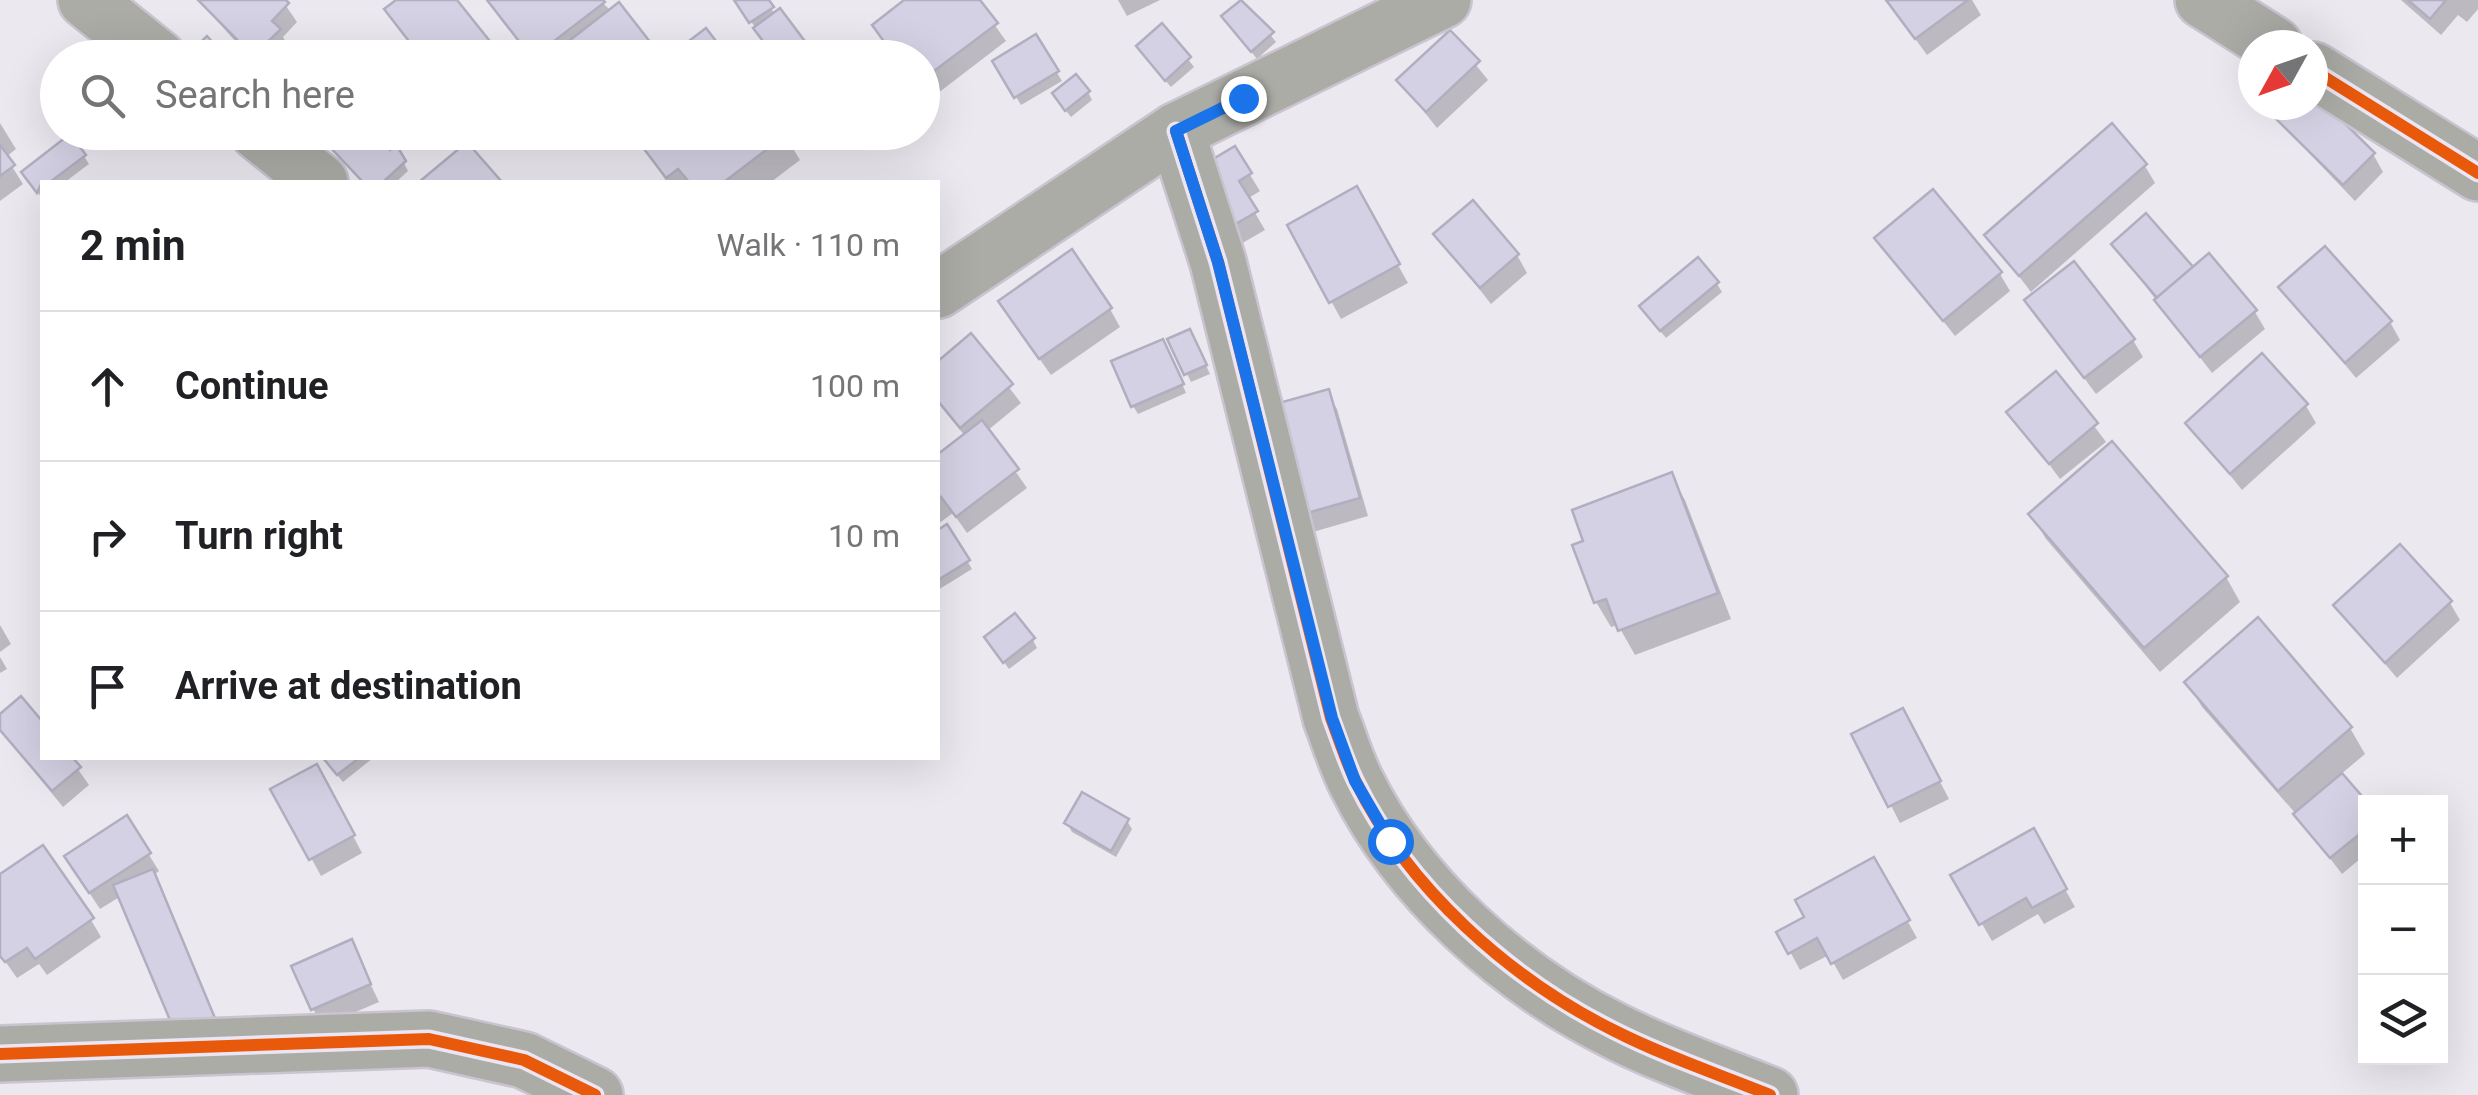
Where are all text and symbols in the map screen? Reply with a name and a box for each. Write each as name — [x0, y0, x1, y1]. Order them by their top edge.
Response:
north arrow — [2238, 30, 2328, 120]
search box — [40, 40, 940, 150]
icon: search — [75, 68, 130, 123]
text: Search here — [155, 73, 355, 117]
route end — [1221, 76, 1267, 122]
text: 2 min — [80, 221, 186, 270]
text: Walk · 110 m — [717, 226, 900, 264]
icon: ahead — [80, 359, 135, 414]
text: Continue — [175, 364, 329, 408]
text: 100 m — [810, 367, 900, 405]
icon: right — [80, 509, 135, 564]
text: Turn right — [175, 514, 343, 558]
text: 10 m — [828, 517, 900, 555]
icon: arrive — [80, 659, 135, 714]
text: Arrive at destination — [175, 664, 522, 708]
map controls — [2358, 795, 2448, 1065]
button: + — [2358, 795, 2448, 885]
route start — [1368, 819, 1414, 865]
button: − — [2358, 885, 2448, 975]
button: layers — [2358, 975, 2448, 1065]

